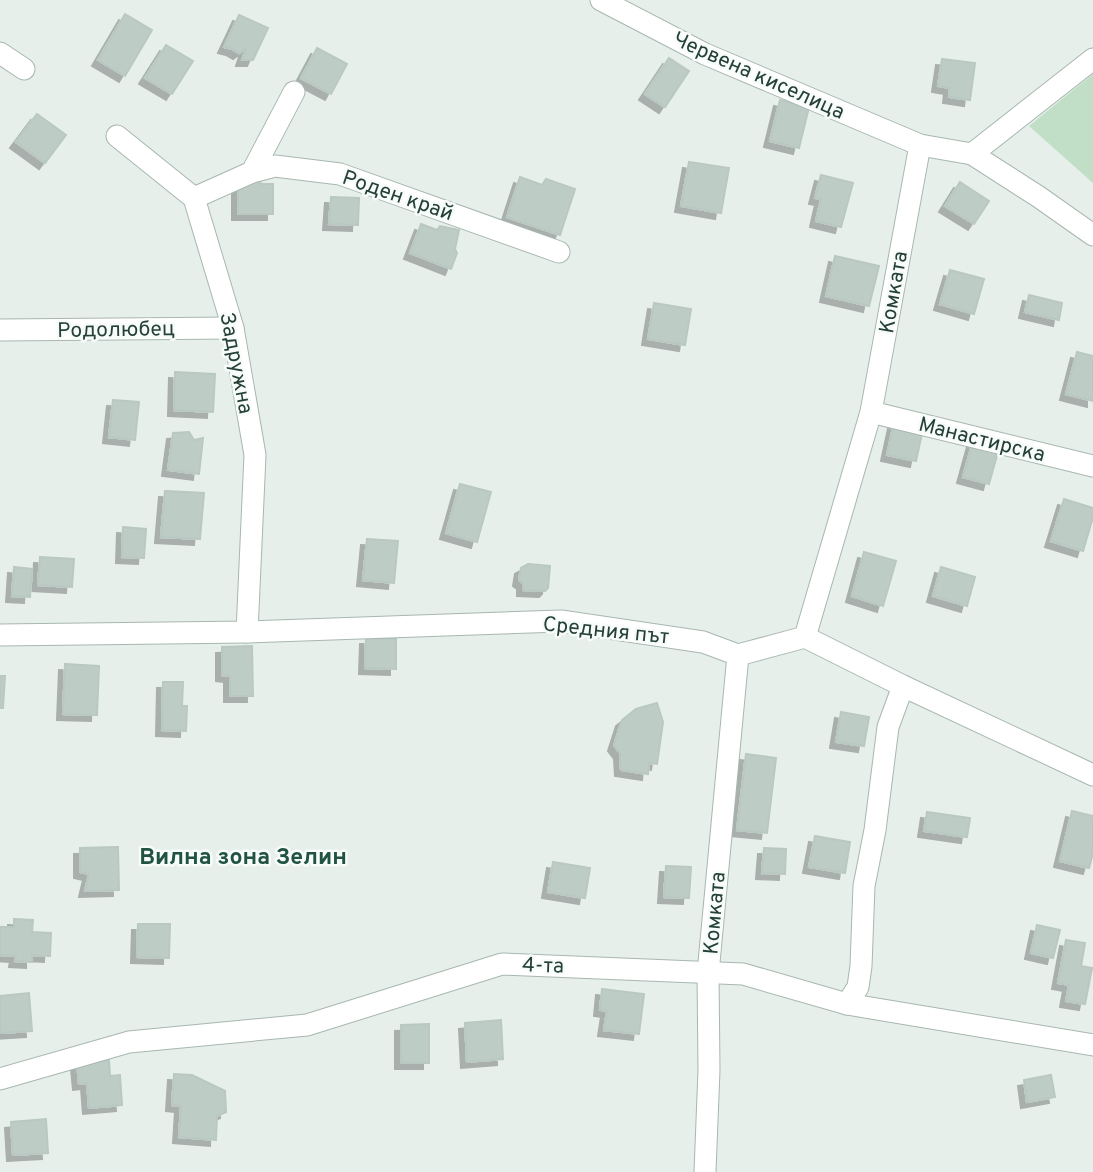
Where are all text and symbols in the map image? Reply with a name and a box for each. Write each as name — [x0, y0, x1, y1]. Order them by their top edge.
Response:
street label: Червена киселица — [668, 26, 849, 126]
street label: Роден край — [338, 165, 457, 228]
street label: Комката — [874, 249, 915, 336]
street label: Задружна — [212, 310, 259, 417]
street label: Родолюбец — [57, 316, 175, 345]
street label: Манастирска — [916, 412, 1048, 469]
street label: Средния път — [541, 611, 670, 652]
district label: Вилна зона Зелин — [139, 844, 347, 873]
street label: Комката — [698, 871, 733, 956]
street label: 4-та — [521, 952, 564, 981]

